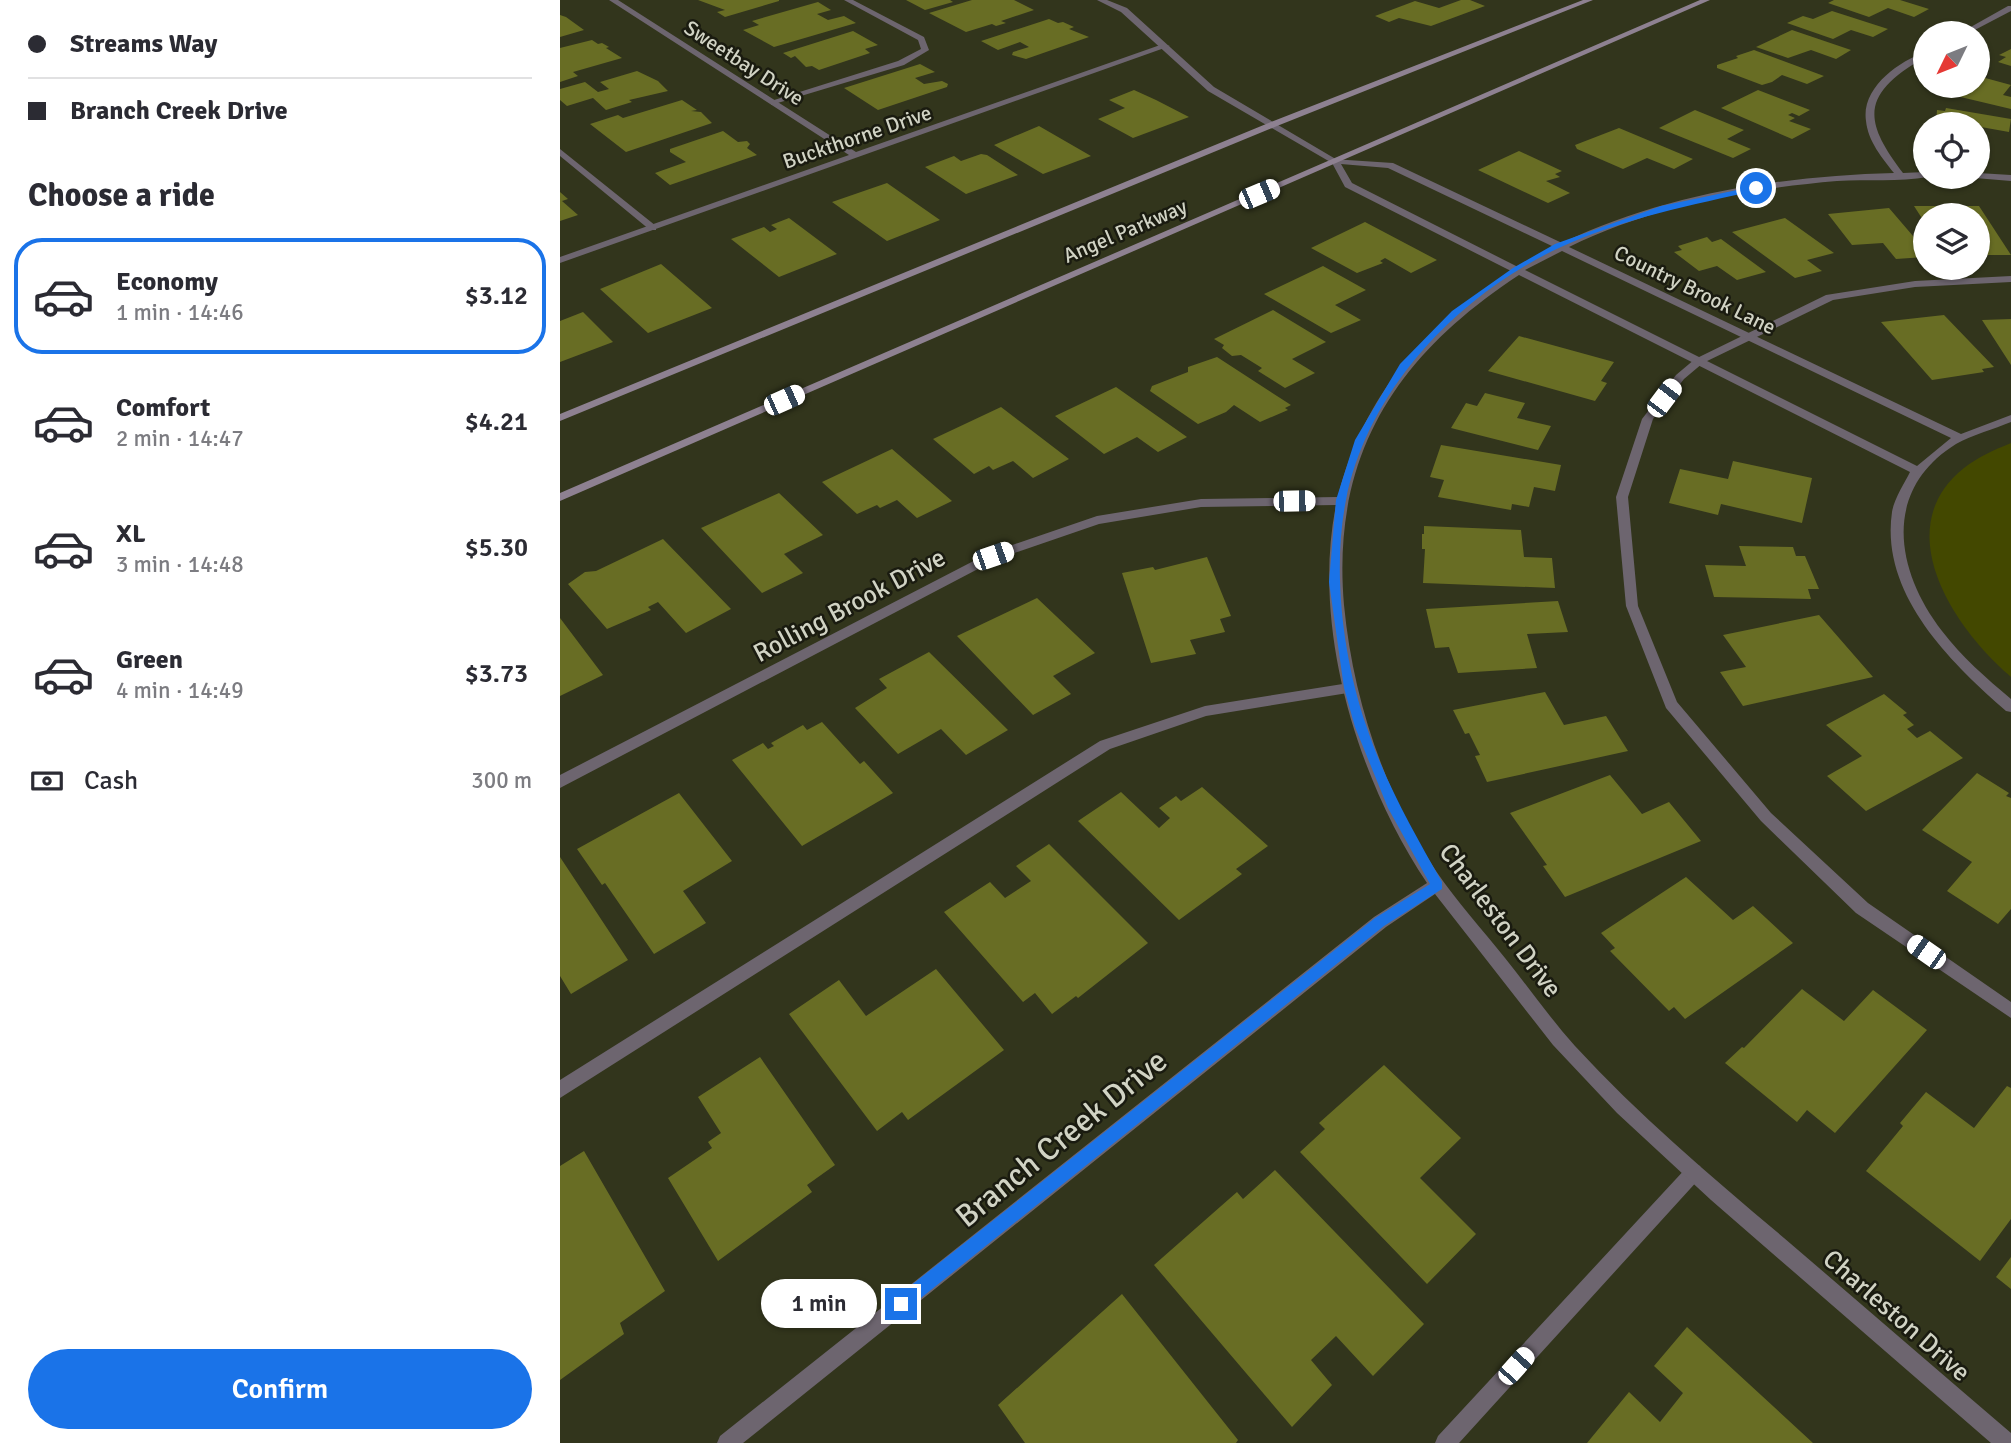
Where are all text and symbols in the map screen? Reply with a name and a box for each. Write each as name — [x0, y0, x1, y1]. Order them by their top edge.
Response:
street label: Sweetbay Drive — [679, 15, 809, 111]
north arrow — [1913, 21, 1990, 98]
map controls — [1913, 21, 1990, 280]
text: Streams Way — [70, 28, 217, 60]
text: Branch Creek Drive — [70, 95, 288, 127]
street label: Buckthorne Drive — [779, 99, 935, 175]
button: locate — [1913, 112, 1990, 189]
route start — [1740, 172, 1772, 204]
text: Choose a ride — [28, 176, 215, 215]
car — [1236, 176, 1283, 212]
street label: Angel Parkway — [1059, 193, 1191, 269]
button: layers — [1913, 203, 1990, 280]
street label: Country Brook Lane — [1610, 240, 1780, 340]
icon: car — [32, 265, 95, 328]
text: Economy — [116, 266, 218, 298]
text: $3.12 — [465, 280, 528, 312]
text: 1 min · 14:46 — [116, 298, 244, 327]
car — [1643, 375, 1686, 421]
car — [761, 382, 808, 418]
icon: car — [32, 391, 95, 454]
text: Comfort — [116, 392, 210, 424]
text: $4.21 — [465, 406, 528, 438]
text: 2 min · 14:47 — [116, 424, 244, 453]
car — [1273, 490, 1316, 512]
icon: car — [32, 517, 95, 580]
text: XL — [116, 518, 146, 550]
text: $5.30 — [465, 532, 528, 564]
car — [970, 539, 1017, 573]
street label: Rolling Brook Drive — [748, 542, 951, 670]
text: 3 min · 14:48 — [116, 550, 244, 579]
icon: car — [32, 643, 95, 706]
text: Green — [116, 644, 183, 676]
text: $3.73 — [465, 658, 528, 690]
text: 4 min · 14:49 — [116, 676, 244, 705]
icon: cash — [28, 762, 66, 800]
text: Cash — [84, 765, 138, 797]
text: 300 m — [471, 766, 532, 795]
street label: Charleston Drive — [1432, 837, 1569, 1004]
car — [1903, 931, 1950, 973]
street label: Branch Creek Drive — [948, 1041, 1175, 1236]
street label: Charleston Drive — [1816, 1243, 1977, 1388]
callout: 1 min — [761, 1280, 876, 1328]
route end — [885, 1288, 917, 1320]
text: 1 min — [791, 1289, 847, 1318]
car — [1495, 1343, 1538, 1389]
button: Confirm — [28, 1349, 532, 1429]

